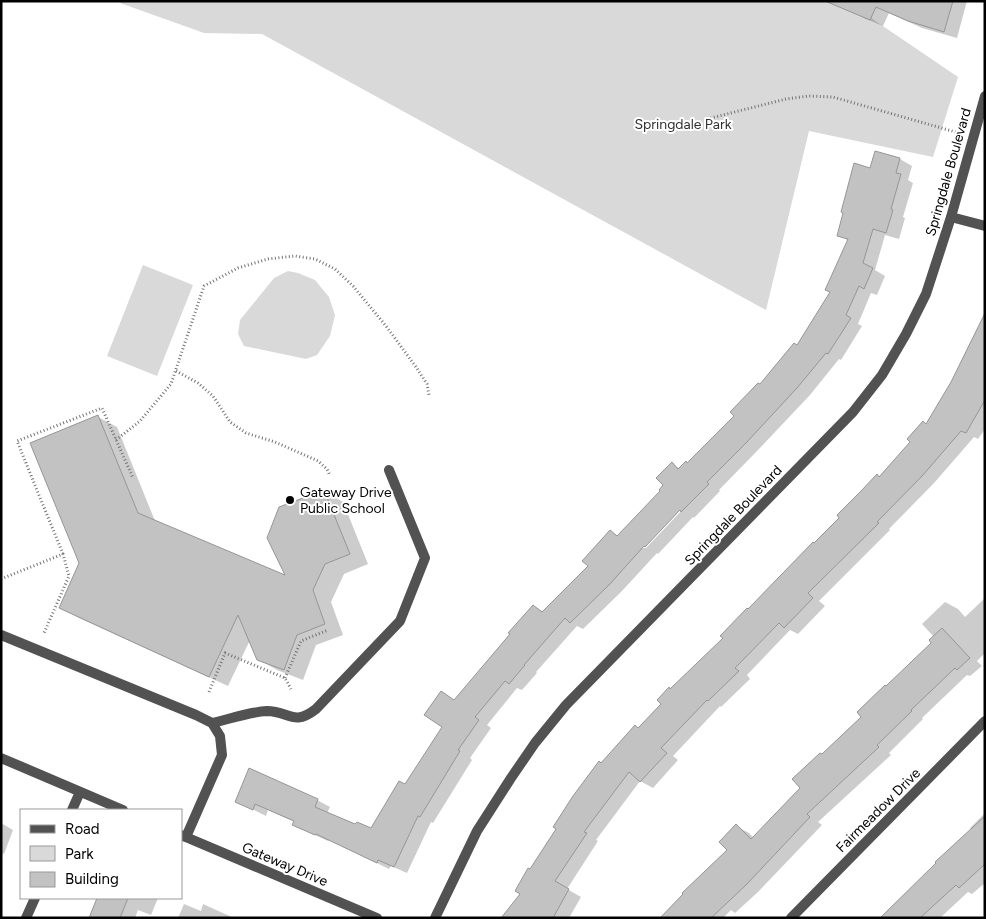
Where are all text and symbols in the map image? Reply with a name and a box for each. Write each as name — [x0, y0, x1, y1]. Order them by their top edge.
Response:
street label: Springdale Boulevard — [922, 106, 975, 238]
park label: Springdale Park — [634, 116, 732, 133]
street label: Springdale Boulevard — [681, 462, 786, 569]
place label: Gateway Drive Public School — [300, 484, 392, 517]
marker: Gateway Drive Public School — [284, 494, 296, 506]
street label: Fairmeadow Drive — [833, 764, 924, 856]
legend — [20, 809, 182, 899]
text: Road — [65, 820, 100, 838]
street label: Gateway Drive — [239, 839, 331, 890]
text: Park — [65, 845, 94, 863]
text: Building — [65, 870, 119, 888]

